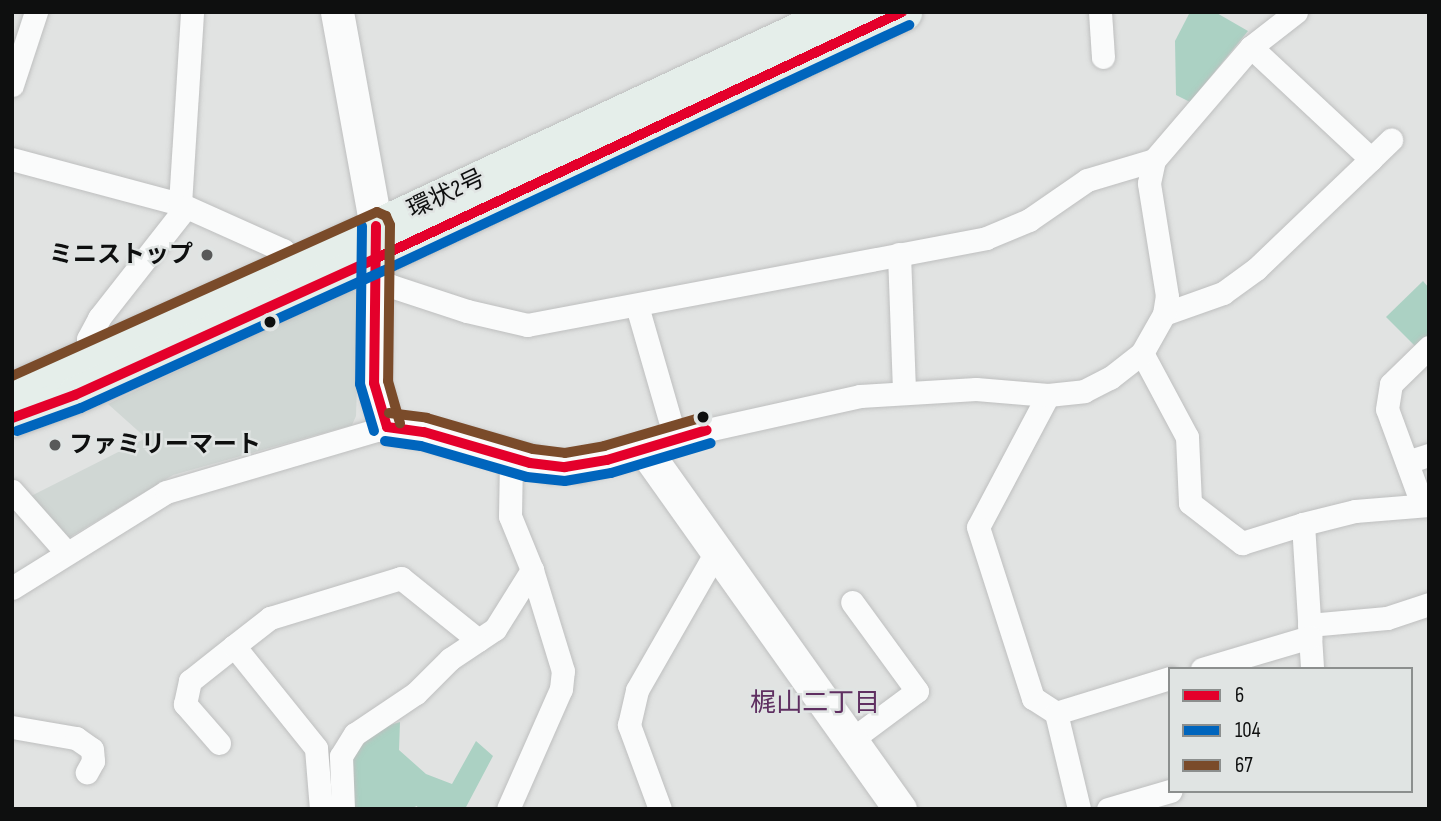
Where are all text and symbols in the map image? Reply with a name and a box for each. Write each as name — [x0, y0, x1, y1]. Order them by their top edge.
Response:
street label: 環状2号 — [403, 164, 489, 224]
place label: ミニストップ — [49, 241, 193, 269]
marker: ミニストップ — [199, 247, 215, 263]
unlabelled marker — [263, 315, 277, 329]
unlabelled marker — [696, 410, 710, 424]
place label: ファミリーマート — [69, 431, 261, 459]
marker: ファミリーマート — [47, 437, 63, 453]
legend — [1168, 667, 1413, 793]
text: 6 — [1235, 683, 1244, 708]
district label: 梶山二丁目 — [750, 688, 880, 720]
text: 104 — [1235, 718, 1261, 743]
text: 67 — [1235, 753, 1253, 778]

